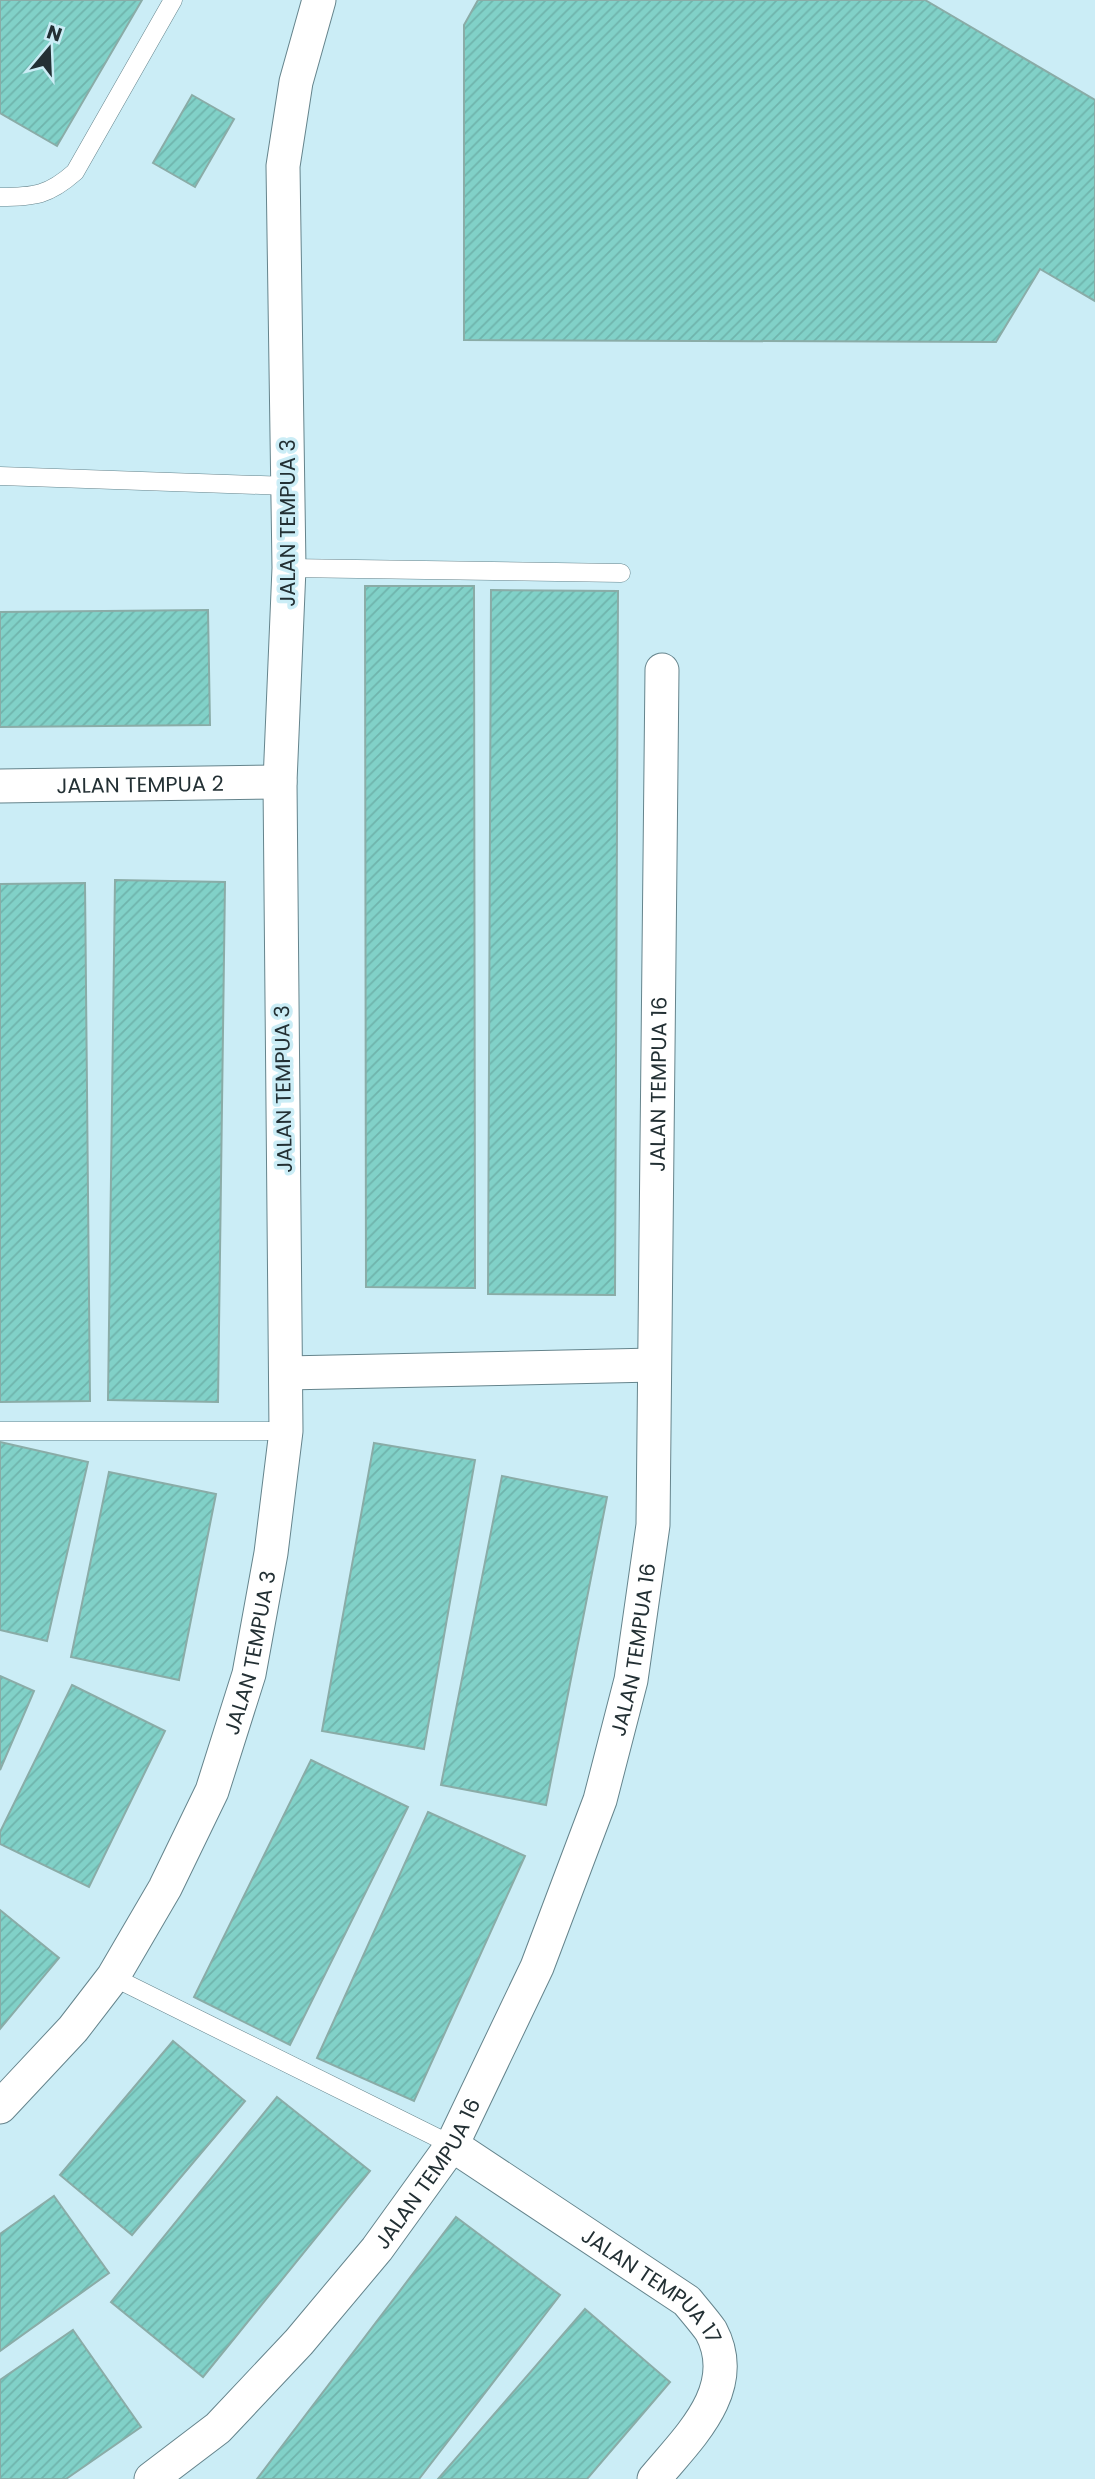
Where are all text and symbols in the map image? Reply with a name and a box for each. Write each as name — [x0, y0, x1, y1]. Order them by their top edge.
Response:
north arrow — [14, 14, 84, 84]
text: N — [43, 18, 66, 48]
street label: JALAN TEMPUA 3 — [273, 439, 302, 607]
street label: JALAN TEMPUA 2 — [56, 768, 224, 800]
street label: JALAN TEMPUA 16 — [642, 996, 673, 1172]
street label: JALAN TEMPUA 3 — [267, 1005, 299, 1173]
street label: JALAN TEMPUA 16 — [603, 1561, 662, 1739]
street label: JALAN TEMPUA 3 — [216, 1568, 282, 1738]
street label: JALAN TEMPUA 16 — [367, 2093, 487, 2255]
street label: JALAN TEMPUA 17 — [576, 2220, 729, 2347]

